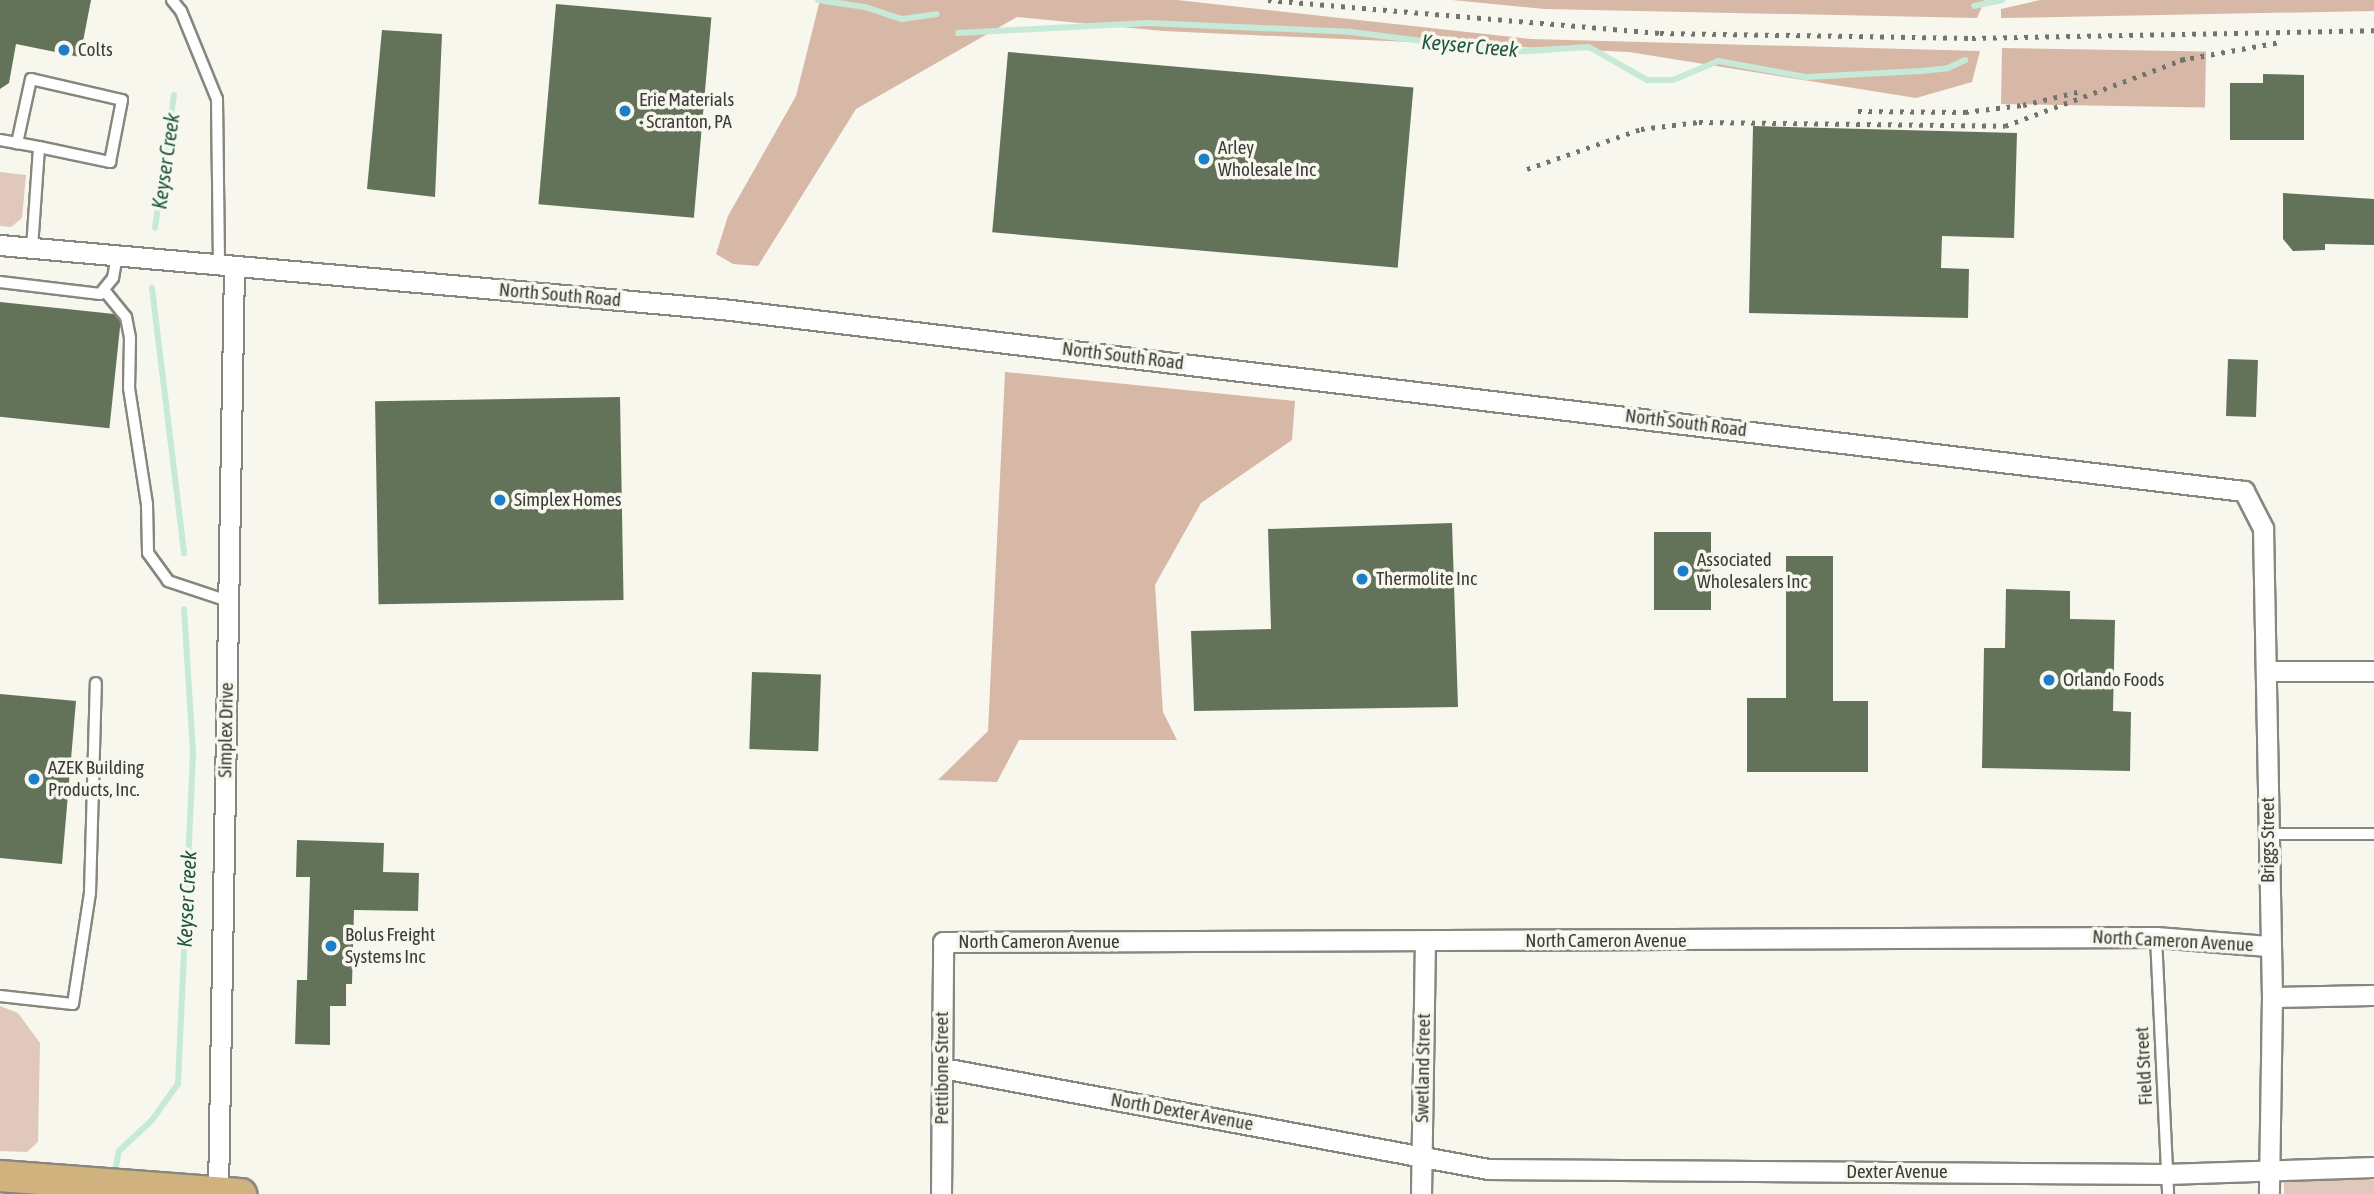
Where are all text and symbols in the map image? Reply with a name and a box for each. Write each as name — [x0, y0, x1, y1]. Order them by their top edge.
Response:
water label: Keyser Creek — [1421, 28, 1519, 62]
place label: Colts — [78, 39, 113, 61]
marker: Colts — [56, 42, 72, 58]
place label: Erie Materials - Scranton, PA — [639, 89, 734, 133]
marker: Erie Materials - Scranton, PA — [617, 103, 633, 119]
water label: Keyser Creek — [146, 111, 184, 211]
place label: Arley Wholesale Inc — [1218, 137, 1316, 181]
marker: Arley Wholesale Inc — [1196, 151, 1212, 167]
street label: North South Road — [498, 278, 622, 312]
street label: North South Road — [1061, 337, 1185, 375]
street label: North South Road — [1624, 404, 1748, 442]
place label: Simplex Homes — [514, 489, 622, 511]
marker: Simplex Homes — [492, 492, 508, 508]
place label: Associated Wholesalers Inc — [1697, 549, 1807, 593]
marker: Associated Wholesalers Inc — [1675, 563, 1691, 579]
place label: Thermolite Inc — [1376, 568, 1477, 590]
marker: Thermolite Inc — [1354, 571, 1370, 587]
place label: Orlando Foods — [2063, 669, 2164, 691]
marker: Orlando Foods — [2041, 672, 2057, 688]
street label: Simplex Drive — [214, 682, 238, 778]
place label: AZEK Building Products, Inc. — [48, 757, 144, 801]
marker: AZEK Building Products, Inc. — [26, 771, 42, 787]
street label: Briggs Street — [2257, 797, 2279, 883]
water label: Keyser Creek — [171, 850, 201, 948]
place label: Bolus Freight Systems Inc — [345, 924, 435, 968]
street label: North Cameron Avenue — [2092, 925, 2254, 957]
street label: North Cameron Avenue — [1525, 930, 1687, 952]
street label: North Cameron Avenue — [958, 931, 1120, 953]
marker: Bolus Freight Systems Inc — [323, 938, 339, 954]
street label: Pettibone Street — [931, 1011, 953, 1125]
street label: Swetland Street — [1411, 1013, 1435, 1123]
street label: Field Street — [2131, 1026, 2157, 1106]
street label: North Dexter Avenue — [1109, 1088, 1255, 1136]
street label: Dexter Avenue — [1846, 1161, 1948, 1183]

